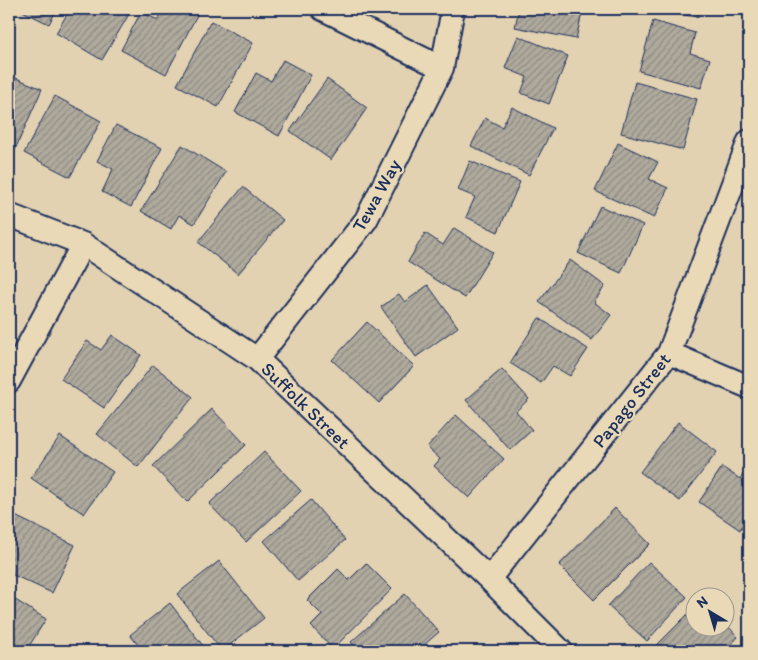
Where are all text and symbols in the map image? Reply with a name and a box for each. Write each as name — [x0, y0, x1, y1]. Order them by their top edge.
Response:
street label: Tewa Way — [347, 155, 406, 236]
street label: Papago Street — [587, 348, 675, 452]
street label: Suffolk Street — [256, 357, 355, 453]
north arrow — [686, 588, 736, 638]
text: N — [693, 593, 711, 612]

